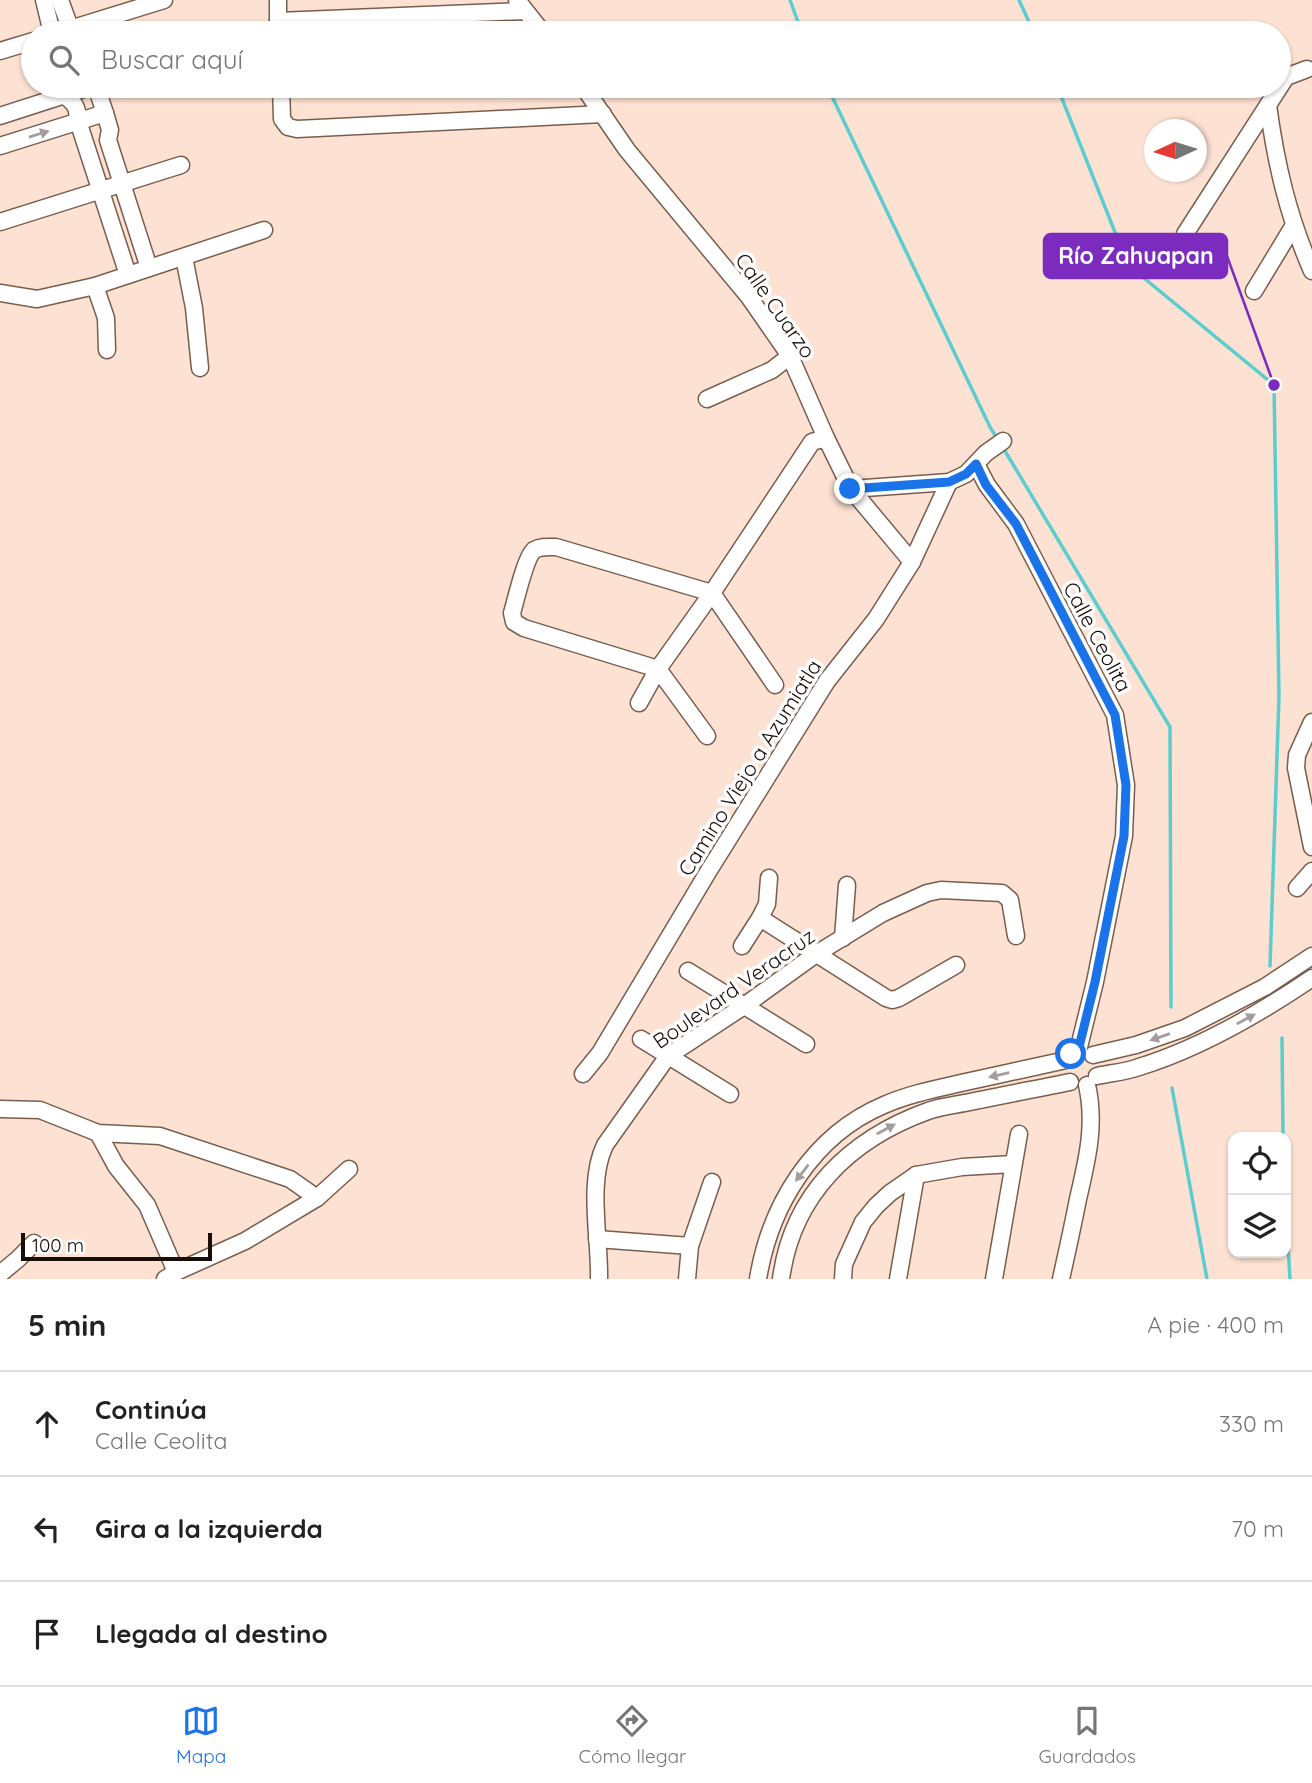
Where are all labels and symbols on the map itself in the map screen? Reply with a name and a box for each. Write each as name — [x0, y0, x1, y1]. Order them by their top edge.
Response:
north arrow — [1144, 119, 1207, 182]
one-way arrow — [29, 128, 50, 138]
callout: Río Zahuapan — [1044, 234, 1227, 278]
text: Río Zahuapan — [1058, 241, 1214, 270]
street label: Calle Cuarzo — [730, 248, 822, 363]
route end — [834, 473, 865, 504]
street label: Calle Ceolita — [1058, 577, 1138, 696]
street label: Camino Viejo a Azumiatla — [672, 655, 826, 880]
street label: Boulevard Veracruz — [648, 923, 819, 1054]
one-way arrow — [1237, 1013, 1257, 1025]
one-way arrow — [1150, 1032, 1171, 1043]
route start — [1055, 1038, 1086, 1069]
one-way arrow — [988, 1069, 1010, 1080]
one-way arrow — [877, 1124, 897, 1136]
one-way arrow — [795, 1164, 809, 1182]
scale bar — [21, 1230, 212, 1262]

